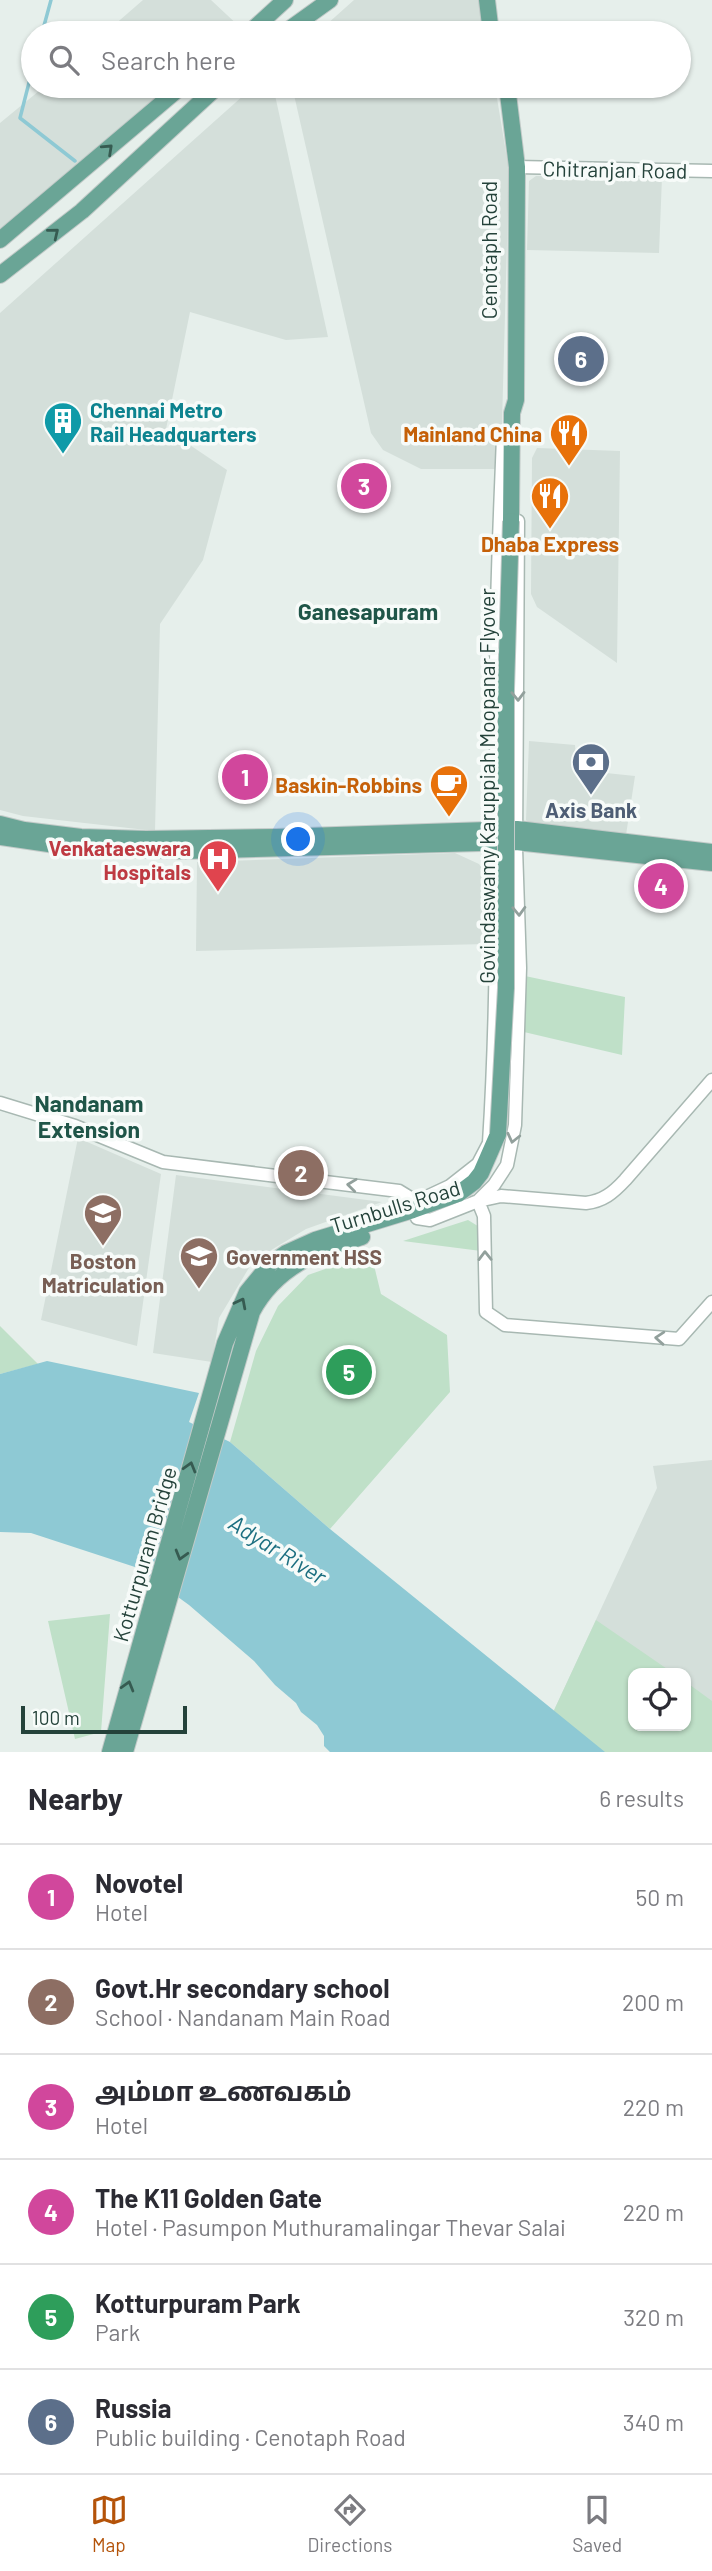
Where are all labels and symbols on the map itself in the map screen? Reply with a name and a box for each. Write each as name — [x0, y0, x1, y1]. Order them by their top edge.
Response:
one-way arrow — [100, 144, 113, 157]
street label: Chitranjan Road — [543, 155, 687, 183]
street label: Cenotaph Road — [476, 181, 501, 319]
one-way arrow — [46, 229, 59, 242]
pin: 6 — [558, 333, 604, 385]
place label: Chennai Metro Rail Headquarters — [90, 397, 257, 446]
building icon: Chennai Metro Rail Headquarters — [42, 400, 84, 455]
restaurant icon: Mainland China — [548, 412, 590, 467]
place label: Mainland China — [403, 421, 542, 446]
pin: 3 — [341, 460, 387, 512]
restaurant icon: Dhaba Express — [529, 475, 571, 530]
place label: Dhaba Express — [481, 531, 619, 556]
street label: Govindaswamy Karuppiah Moopanar Flyover — [474, 588, 499, 984]
district label: Ganesapuram — [298, 597, 438, 625]
one-way arrow — [510, 692, 526, 702]
bank icon: Axis Bank — [570, 741, 612, 796]
pin: 1 — [222, 751, 268, 803]
cafe icon: Baskin-Robbins — [428, 763, 470, 818]
place label: Baskin-Robbins — [275, 772, 422, 797]
place label: Axis Bank — [545, 797, 637, 822]
your location — [281, 822, 315, 856]
place label: Venkataeswara Hospitals — [49, 835, 191, 884]
hospital icon: Venkataeswara Hospitals — [197, 838, 239, 893]
pin: 4 — [638, 860, 684, 912]
one-way arrow — [511, 905, 526, 916]
district label: Nandanam Extension — [34, 1089, 144, 1143]
one-way arrow — [506, 1132, 521, 1144]
pin: 2 — [278, 1147, 324, 1199]
street label: Turnbulls Road — [327, 1174, 463, 1238]
one-way arrow — [346, 1177, 358, 1192]
school or university icon: Boston Matriculation — [82, 1192, 124, 1247]
school or university icon: Government HSS — [178, 1235, 220, 1290]
place label: Government HSS — [226, 1244, 382, 1269]
place label: Boston Matriculation — [42, 1248, 164, 1297]
one-way arrow — [477, 1250, 493, 1261]
one-way arrow — [232, 1298, 246, 1310]
one-way arrow — [655, 1330, 666, 1345]
pin: 5 — [326, 1346, 372, 1398]
one-way arrow — [181, 1462, 196, 1474]
street label: Kotturpuram Bridge — [107, 1464, 181, 1644]
water label: Adyar River — [224, 1508, 333, 1590]
one-way arrow — [175, 1549, 189, 1561]
one-way arrow — [120, 1681, 134, 1693]
scale bar — [21, 1703, 187, 1735]

